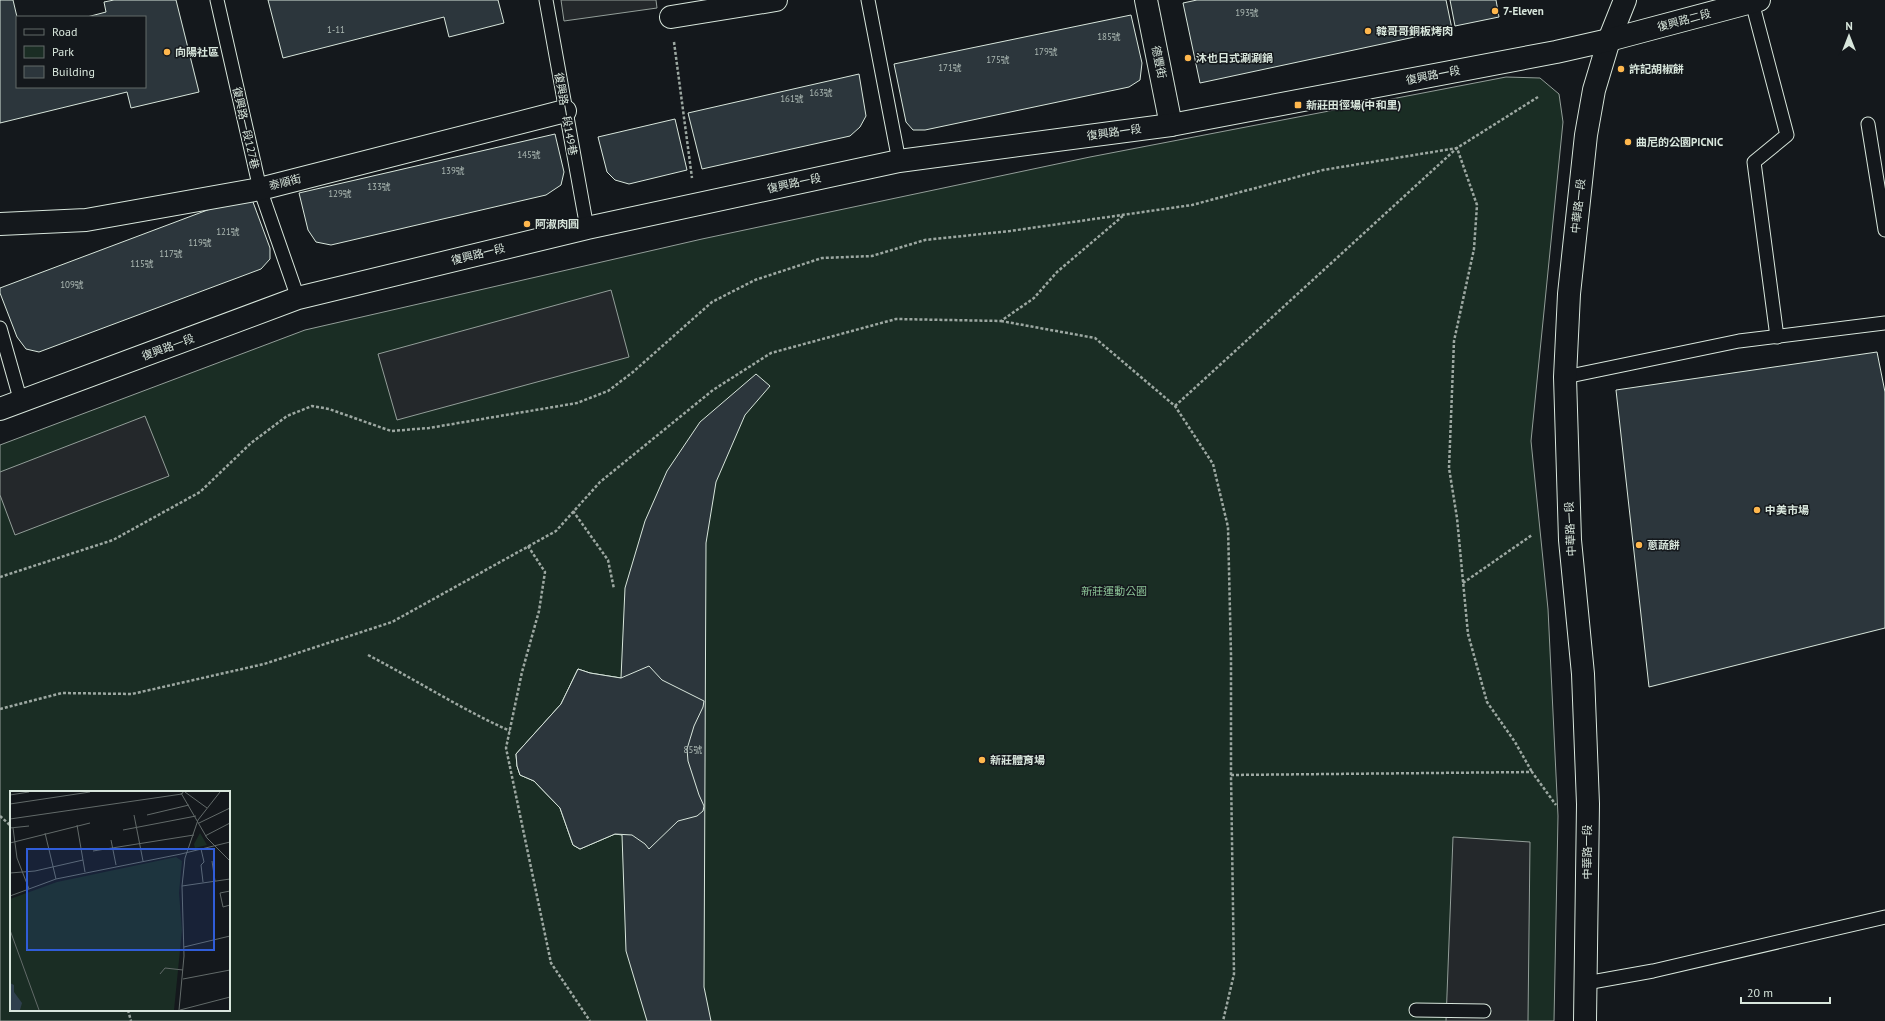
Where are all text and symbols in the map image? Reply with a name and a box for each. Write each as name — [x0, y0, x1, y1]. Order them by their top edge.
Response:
place label: 7-Eleven — [1503, 4, 1544, 18]
marker: 7-Eleven — [1490, 6, 1500, 16]
street label: 復興路二段 — [1656, 6, 1712, 34]
house number: 193號 — [1235, 7, 1259, 18]
legend — [16, 16, 146, 88]
north arrow — [1829, 16, 1869, 56]
text: N — [1845, 19, 1853, 33]
text: Road — [52, 24, 77, 39]
house number: 1-11 — [327, 24, 345, 35]
place label: 韓哥哥銅板烤肉 — [1376, 24, 1453, 38]
marker: 韓哥哥銅板烤肉 — [1363, 26, 1373, 36]
house number: 185號 — [1097, 31, 1121, 42]
text: Park — [52, 44, 74, 59]
street label: 德豐街 — [1149, 44, 1169, 80]
place label: 向陽社區 — [175, 45, 219, 59]
house number: 179號 — [1034, 46, 1058, 57]
marker: 向陽社區 — [162, 47, 172, 57]
place label: 沐也日式涮涮鍋 — [1196, 51, 1273, 65]
marker: 沐也日式涮涮鍋 — [1183, 53, 1193, 63]
house number: 175號 — [986, 54, 1010, 65]
house number: 171號 — [938, 62, 962, 73]
place label: 許記胡椒餅 — [1629, 62, 1684, 76]
street label: 復興路一段 — [1405, 63, 1461, 87]
text: Building — [52, 64, 95, 79]
marker: 許記胡椒餅 — [1616, 64, 1626, 74]
street label: 復興路一段149巷 — [552, 71, 580, 157]
street label: 復興路一段127巷 — [230, 86, 262, 170]
house number: 163號 — [809, 87, 833, 98]
house number: 161號 — [780, 93, 804, 104]
place label: 新莊田徑場(中和里) — [1306, 98, 1401, 112]
marker: 新莊田徑場(中和里) — [1293, 100, 1303, 110]
street label: 復興路一段 — [1086, 121, 1142, 143]
place label: 曲尼的公園PICNIC — [1636, 135, 1723, 149]
marker: 曲尼的公園PICNIC — [1623, 137, 1633, 147]
house number: 145號 — [517, 149, 541, 160]
house number: 139號 — [441, 165, 465, 176]
street label: 復興路一段 — [766, 170, 822, 196]
street label: 泰順街 — [267, 171, 303, 193]
street label: 中華路一段 — [1568, 178, 1588, 234]
house number: 133號 — [367, 181, 391, 192]
house number: 129號 — [328, 188, 352, 199]
place label: 阿淑肉圓 — [535, 217, 579, 231]
marker: 阿淑肉圓 — [522, 219, 532, 229]
house number: 121號 — [216, 226, 240, 237]
house number: 119號 — [188, 237, 212, 248]
street label: 復興路一段 — [450, 241, 506, 267]
house number: 117號 — [159, 248, 183, 259]
house number: 115號 — [130, 258, 154, 269]
house number: 109號 — [60, 279, 84, 290]
street label: 復興路一段 — [140, 331, 196, 363]
street label: 中華路一段 — [1562, 501, 1578, 557]
place label: 中美市場 — [1765, 503, 1809, 517]
marker: 中美市場 — [1752, 505, 1762, 515]
place label: 蔥蔬餅 — [1647, 538, 1680, 552]
marker: 蔥蔬餅 — [1634, 540, 1644, 550]
park label: 新莊運動公園 — [1081, 584, 1147, 598]
house number: 85號 — [684, 744, 702, 755]
place label: 新莊體育場 — [990, 753, 1045, 767]
marker: 新莊體育場 — [977, 755, 987, 765]
inset map — [10, 791, 230, 1011]
street label: 中華路一段 — [1580, 825, 1594, 880]
scale bar — [1741, 979, 1830, 1005]
text: 20 m — [1747, 985, 1773, 1000]

